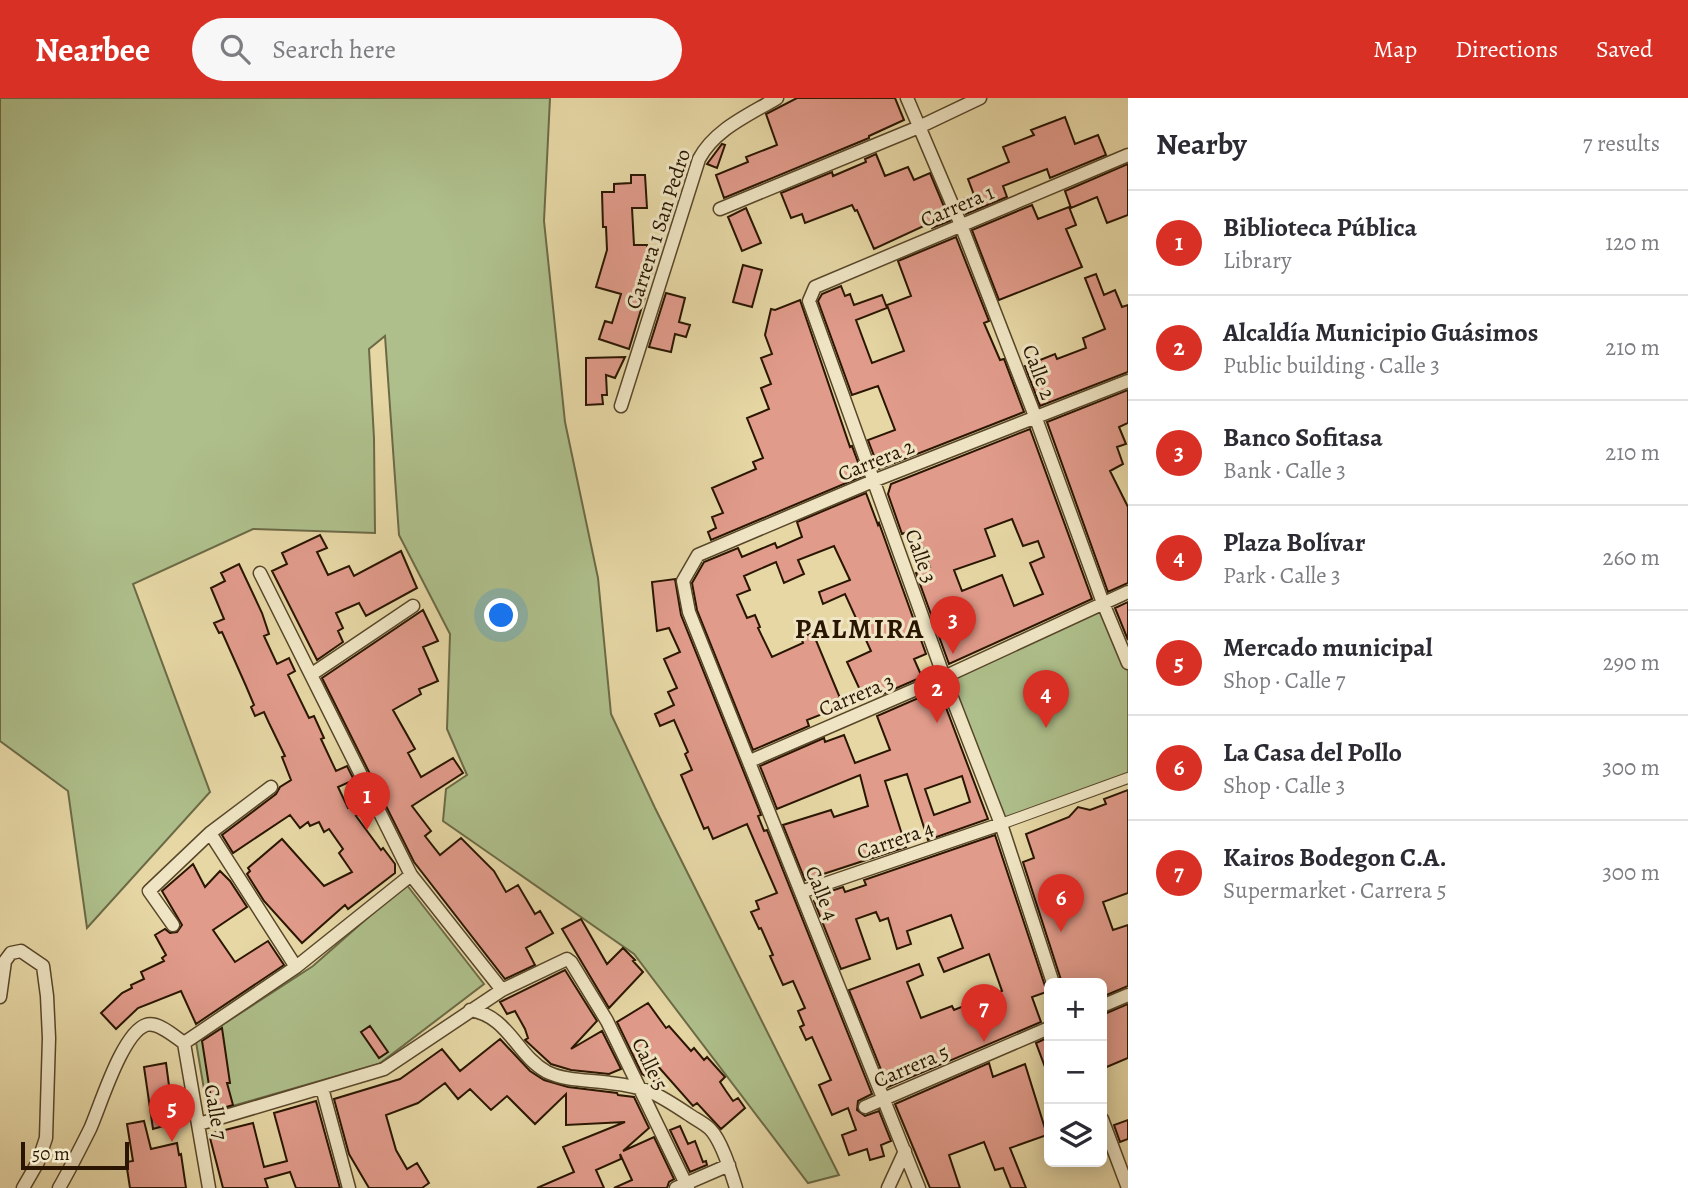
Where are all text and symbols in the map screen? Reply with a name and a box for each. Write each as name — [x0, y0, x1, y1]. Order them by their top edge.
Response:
search box — [192, 18, 682, 81]
text: Nearbee — [35, 27, 150, 72]
icon: search — [216, 30, 254, 68]
text: Search here — [272, 32, 396, 67]
text: Map — [1373, 33, 1417, 65]
text: Directions — [1455, 33, 1558, 65]
text: Saved — [1596, 33, 1653, 65]
text: Nearby — [1156, 124, 1247, 164]
text: 7 results — [1583, 128, 1660, 159]
street label: Carrera 1 San Pedro — [619, 145, 697, 313]
street label: Carrera 1 — [916, 178, 998, 234]
text: Biblioteca Pública — [1223, 210, 1417, 245]
text: 1 — [1175, 227, 1183, 258]
text: 120 m — [1605, 227, 1660, 258]
text: Library — [1223, 245, 1292, 276]
text: Alcaldía Municipio Guásimos — [1223, 315, 1538, 350]
text: 2 — [1173, 332, 1185, 363]
text: 210 m — [1605, 332, 1660, 363]
street label: Calle 2 — [1016, 340, 1062, 404]
text: Public building · Calle 3 — [1223, 350, 1440, 381]
text: Banco Sofitasa — [1223, 420, 1383, 455]
street label: Carrera 2 — [834, 432, 918, 488]
text: 3 — [1174, 437, 1184, 468]
text: 210 m — [1605, 437, 1660, 468]
text: Bank · Calle 3 — [1223, 455, 1346, 486]
street label: Calle 3 — [898, 525, 944, 587]
text: Plaza Bolívar — [1223, 525, 1365, 560]
text: 4 — [1174, 542, 1184, 573]
text: 260 m — [1602, 542, 1660, 573]
text: Park · Calle 3 — [1223, 560, 1341, 591]
pin: 3 — [930, 596, 976, 654]
your location — [484, 598, 518, 632]
district label: PALMIRA — [795, 610, 925, 648]
text: Mercado municipal — [1223, 630, 1433, 665]
text: 5 — [1174, 647, 1184, 678]
text: 290 m — [1603, 647, 1660, 678]
pin: 2 — [914, 665, 960, 723]
text: Shop · Calle 7 — [1223, 665, 1345, 696]
street label: Carrera 3 — [814, 667, 898, 723]
pin: 4 — [1023, 670, 1069, 728]
text: La Casa del Pollo — [1223, 735, 1402, 770]
text: 6 — [1174, 752, 1184, 783]
text: 300 m — [1602, 752, 1660, 783]
text: Shop · Calle 3 — [1223, 770, 1345, 801]
pin: 1 — [344, 772, 390, 830]
street label: Carrera 4 — [853, 814, 937, 866]
text: Kairos Bodegon C.A. — [1223, 840, 1447, 875]
text: 7 — [1174, 857, 1184, 888]
text: 300 m — [1602, 857, 1660, 888]
street label: Calle 4 — [798, 862, 846, 924]
pin: 6 — [1038, 874, 1084, 932]
text: Supermarket · Carrera 5 — [1223, 875, 1447, 906]
map controls — [1044, 978, 1107, 1167]
button: + — [1044, 978, 1107, 1041]
pin: 7 — [961, 984, 1007, 1042]
street label: Calle 5 — [625, 1033, 675, 1095]
street label: Carrera 5 — [869, 1038, 953, 1094]
button: − — [1044, 1041, 1107, 1104]
street label: Calle 7 — [197, 1082, 235, 1142]
pin: 5 — [149, 1084, 195, 1142]
button: layers — [1044, 1104, 1107, 1167]
scale bar — [21, 1139, 130, 1171]
text: 50 m — [32, 1141, 70, 1167]

